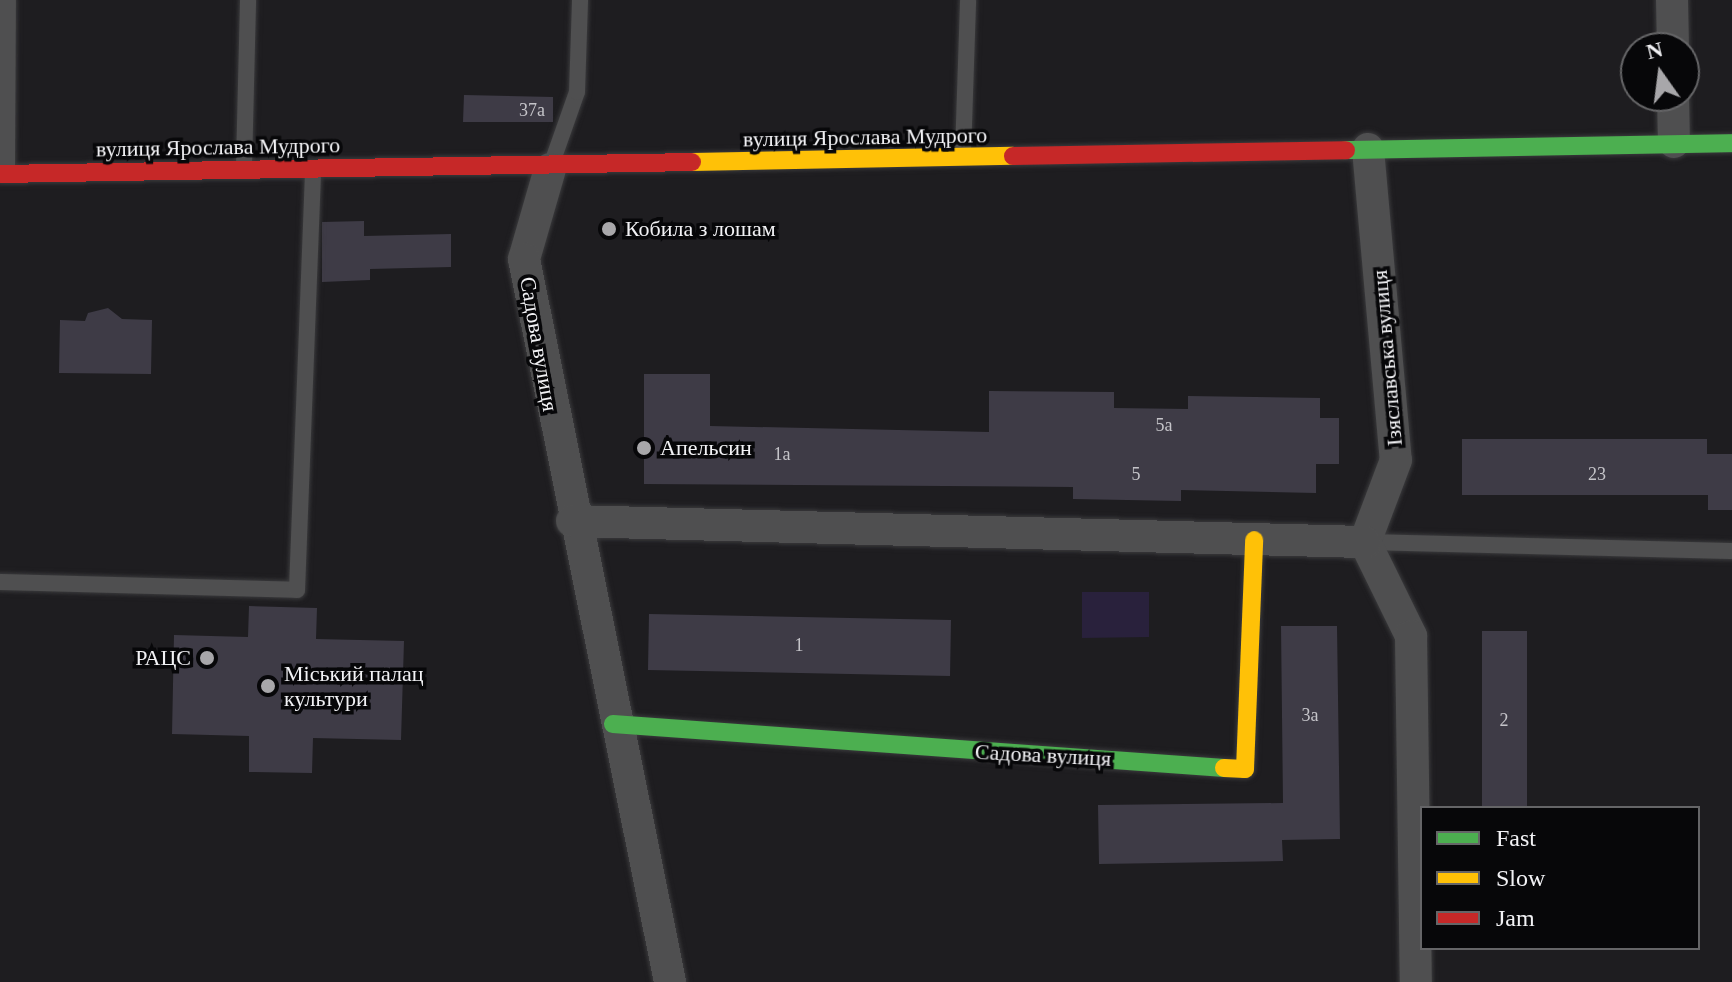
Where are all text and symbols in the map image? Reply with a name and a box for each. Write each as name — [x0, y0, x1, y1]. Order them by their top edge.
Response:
north arrow — [1620, 32, 1700, 112]
text: N — [1644, 36, 1665, 64]
house number: 37а — [519, 99, 545, 121]
street label: вулиця Ярослава Мудрого — [743, 122, 987, 152]
street label: вулиця Ярослава Мудрого — [96, 132, 340, 162]
place label: Кобила з лошам — [625, 216, 776, 242]
marker: Кобила з лошам — [600, 220, 618, 238]
street label: Ізяславська вулиця — [1366, 269, 1408, 447]
street label: Садова вулиця — [514, 275, 564, 413]
house number: 5а — [1156, 414, 1172, 436]
place label: Апельсин — [660, 435, 752, 461]
marker: Апельсин — [635, 439, 653, 457]
house number: 1а — [774, 443, 790, 465]
house number: 5 — [1132, 463, 1140, 485]
house number: 23 — [1588, 463, 1606, 485]
house number: 1 — [794, 634, 804, 656]
place label: РАЦС — [135, 645, 191, 671]
marker: РАЦС — [198, 649, 216, 667]
place label: Міський палац культури — [284, 660, 423, 712]
marker: Міський палац культури — [259, 677, 277, 695]
house number: 3а — [1302, 704, 1318, 726]
house number: 2 — [1500, 709, 1508, 731]
street label: Садова вулиця — [974, 738, 1112, 772]
legend — [1420, 806, 1700, 950]
text: Fast — [1496, 825, 1536, 851]
text: Slow — [1496, 865, 1545, 891]
text: Jam — [1496, 905, 1535, 931]

